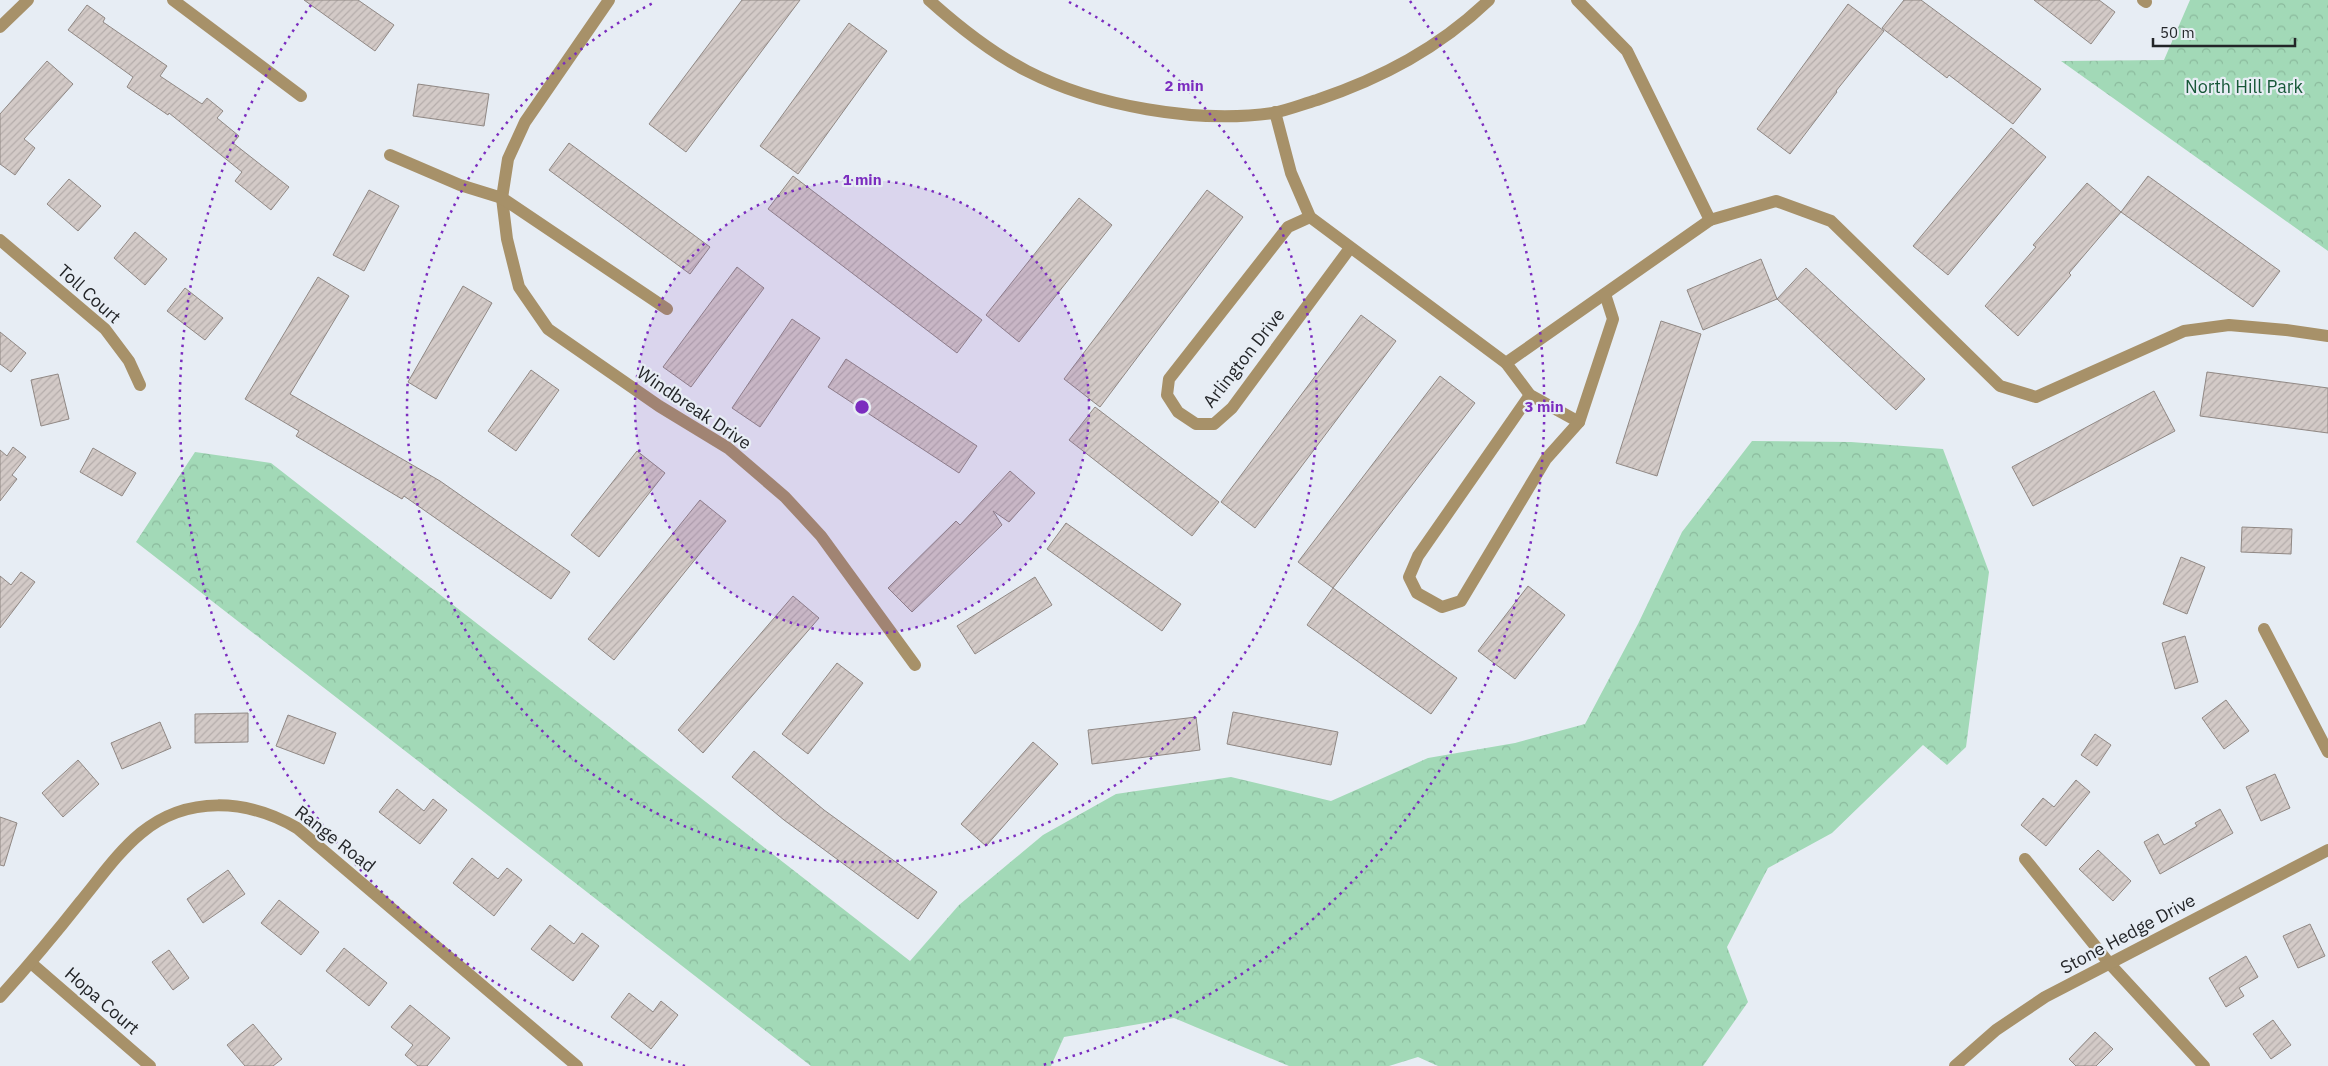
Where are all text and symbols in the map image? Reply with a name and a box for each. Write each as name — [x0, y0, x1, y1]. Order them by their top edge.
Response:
scale bar — [2153, 15, 2296, 47]
text: 50 m — [2160, 23, 2195, 42]
park label: North Hill Park — [2185, 75, 2303, 98]
text: 2 min — [1164, 76, 1204, 95]
text: 1 min — [842, 170, 882, 189]
street label: Toll Court — [53, 259, 126, 328]
street label: Arlington Drive — [1198, 303, 1290, 412]
street label: Windbreak Drive — [633, 361, 756, 454]
text: 3 min — [1524, 397, 1564, 416]
centre of rings — [853, 398, 871, 416]
street label: Range Road — [290, 800, 380, 877]
street label: Stone Hedge Drive — [2056, 888, 2199, 979]
street label: Hopa Court — [60, 962, 144, 1039]

